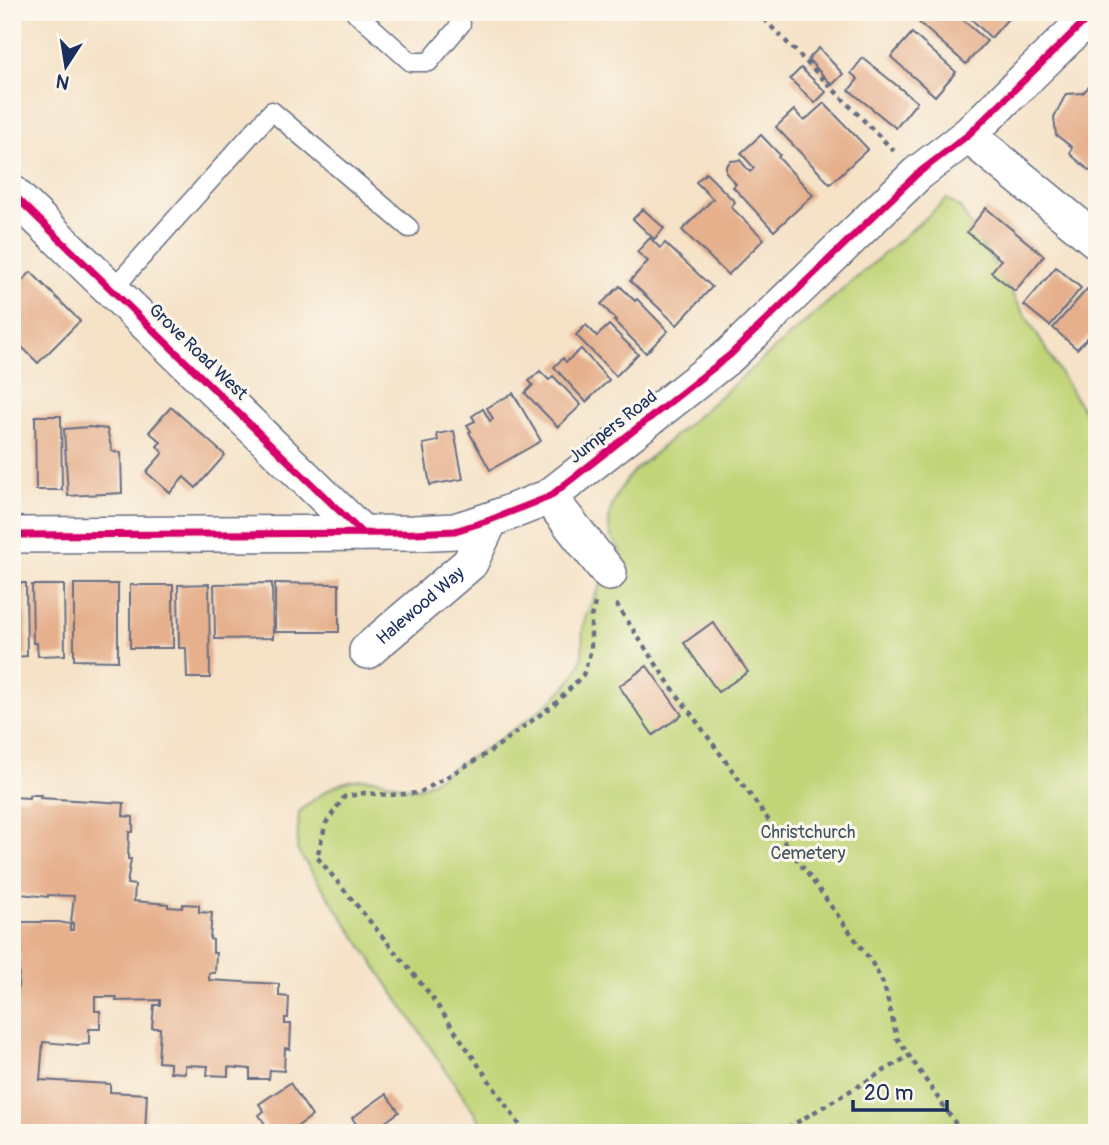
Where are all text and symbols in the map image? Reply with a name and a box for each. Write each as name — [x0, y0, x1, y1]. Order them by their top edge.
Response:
north arrow — [32, 32, 102, 102]
text: N — [54, 69, 71, 95]
street label: Grove Road West — [144, 299, 253, 406]
street label: Jumpers Road — [564, 385, 662, 469]
street label: Halewood Way — [371, 561, 469, 650]
park label: Christchurch Cemetery — [760, 821, 856, 865]
scale bar — [853, 1068, 948, 1112]
text: 20 m — [864, 1080, 913, 1107]

